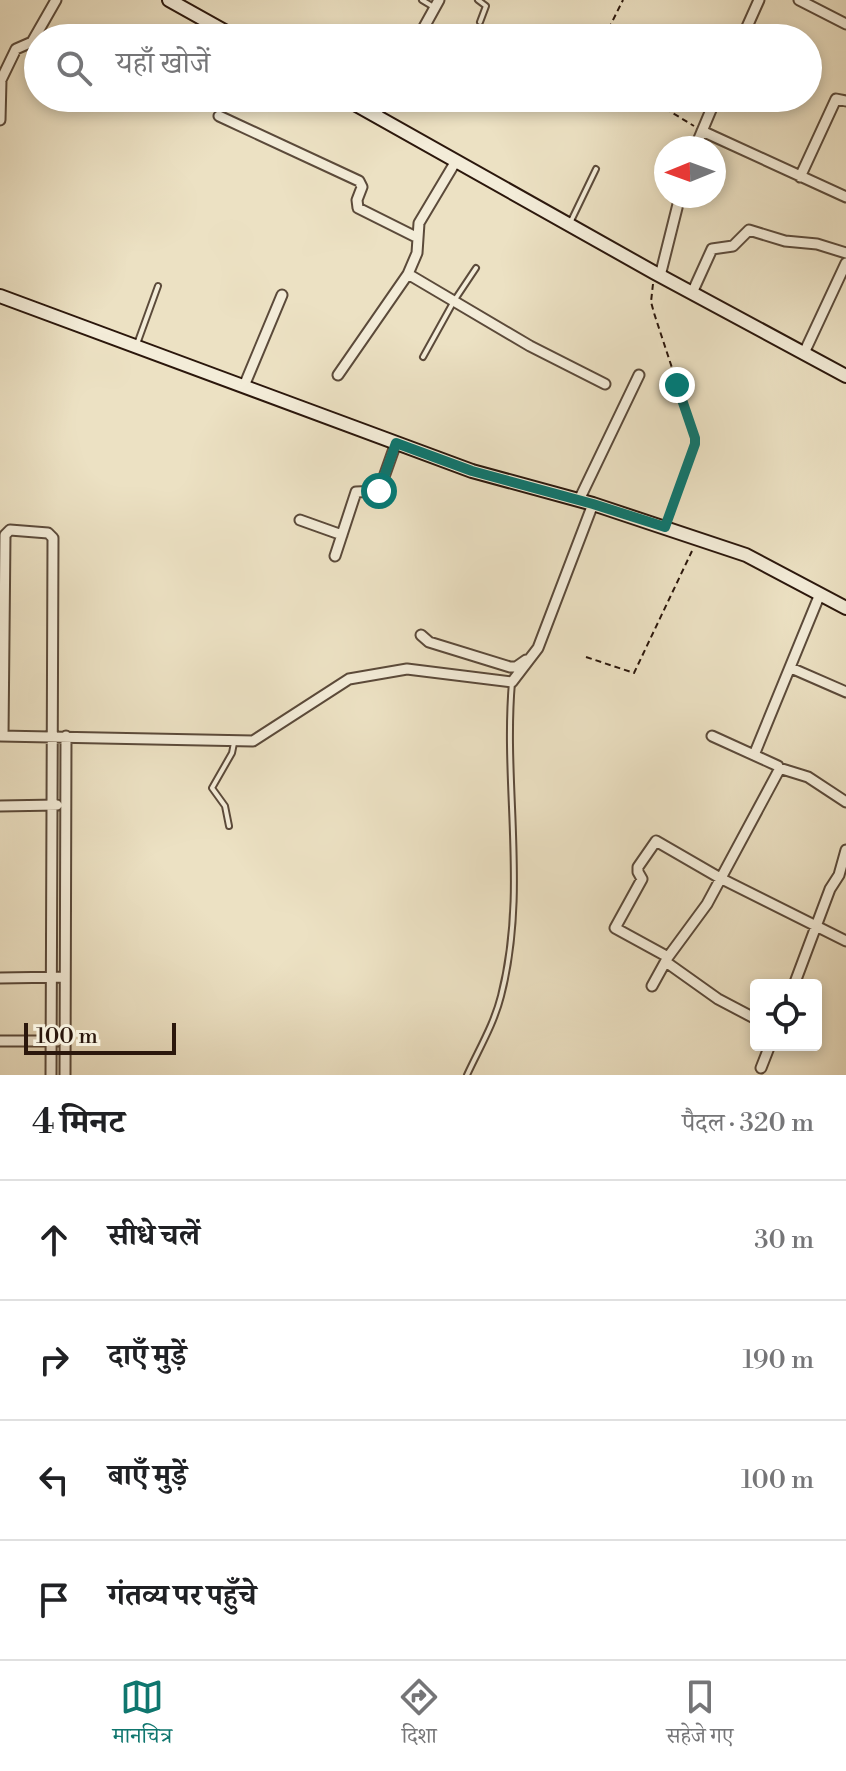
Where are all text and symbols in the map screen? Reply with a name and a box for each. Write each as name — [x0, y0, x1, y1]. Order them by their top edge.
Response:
search box — [24, 24, 822, 112]
text: यहाँ खोजें — [116, 45, 210, 83]
icon: search — [52, 46, 96, 90]
north arrow — [654, 136, 726, 208]
route end — [659, 367, 695, 403]
route start — [361, 473, 397, 509]
map controls — [750, 979, 822, 1051]
button: locate — [750, 979, 822, 1051]
scale bar — [24, 1019, 176, 1055]
text: 100 m — [36, 1023, 98, 1050]
text: 4 मिनट — [32, 1102, 125, 1144]
text: पैदल · 320 m — [682, 1107, 814, 1139]
text: सीधे चलें — [108, 1217, 200, 1255]
icon: ahead — [32, 1218, 76, 1262]
text: 30 m — [754, 1224, 814, 1256]
text: दाएँ मुड़ें — [108, 1337, 186, 1375]
icon: right — [32, 1338, 76, 1382]
text: 190 m — [743, 1344, 814, 1376]
text: बाएँ मुड़ें — [108, 1457, 187, 1495]
icon: left — [32, 1458, 76, 1502]
text: 100 m — [741, 1464, 814, 1496]
text: गंतव्य पर पहुँचे — [108, 1577, 256, 1615]
icon: arrive — [32, 1578, 76, 1622]
tab: मानचित्र — [113, 1675, 172, 1757]
tab: दिशा — [397, 1675, 441, 1757]
tab: सहेजे गए — [666, 1675, 733, 1757]

